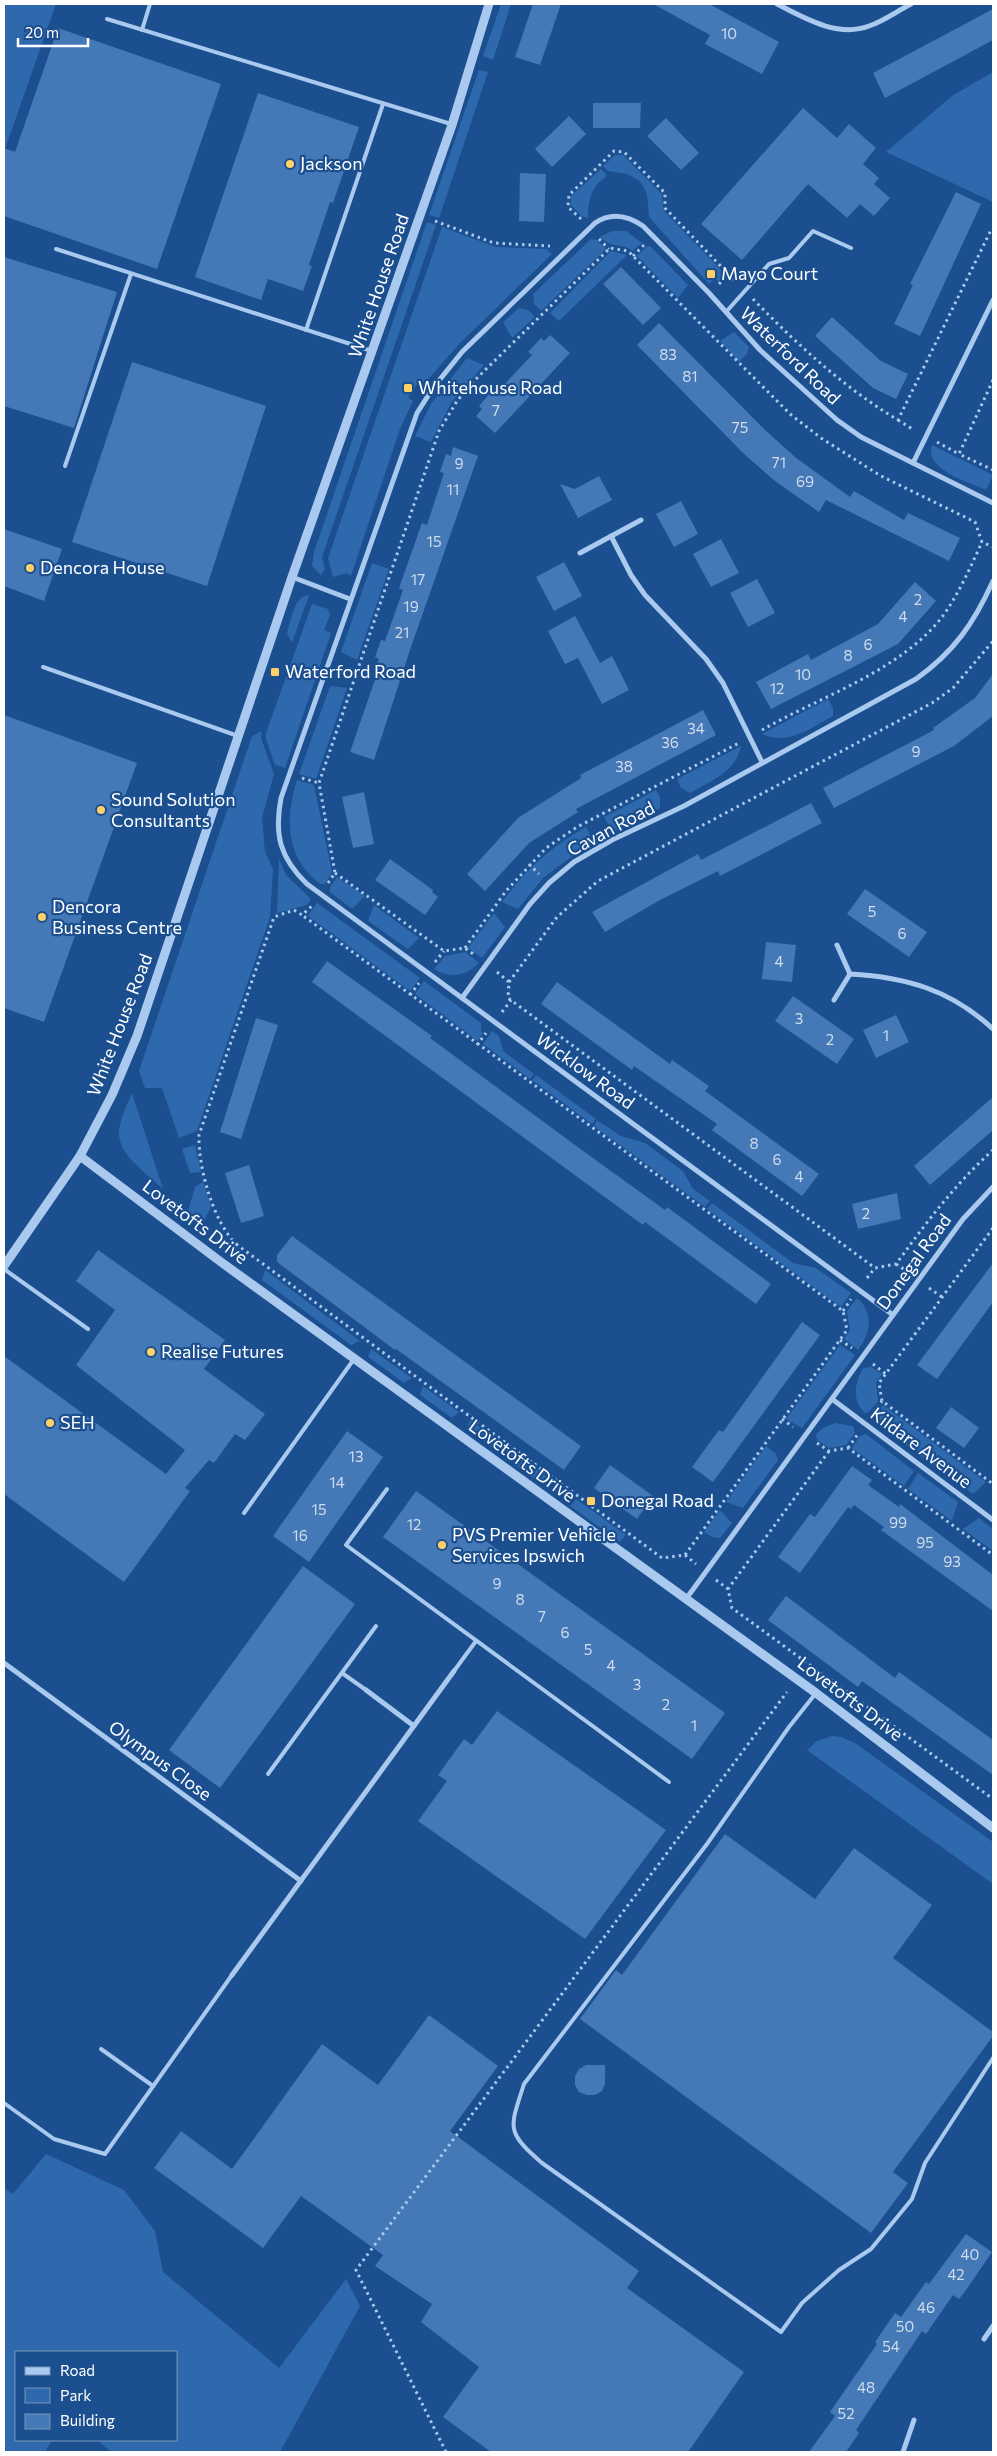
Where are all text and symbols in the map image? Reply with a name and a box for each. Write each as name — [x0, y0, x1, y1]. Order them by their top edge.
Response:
scale bar — [18, 15, 88, 47]
text: 20 m — [25, 23, 59, 41]
house number: 10 — [721, 24, 737, 42]
place label: Jackson — [300, 152, 363, 174]
marker: Jackson — [284, 158, 296, 170]
street label: White House Road — [343, 211, 413, 361]
place label: Mayo Court — [721, 262, 818, 284]
marker: Mayo Court — [705, 268, 717, 280]
street label: Waterford Road — [736, 302, 845, 409]
house number: 83 — [659, 345, 677, 363]
house number: 81 — [682, 367, 698, 385]
place label: Whitehouse Road — [418, 376, 562, 398]
marker: Whitehouse Road — [402, 382, 414, 394]
house number: 7 — [492, 401, 500, 419]
house number: 75 — [732, 418, 748, 436]
house number: 71 — [772, 453, 786, 471]
house number: 9 — [454, 454, 464, 472]
house number: 69 — [796, 472, 814, 490]
house number: 11 — [447, 480, 459, 498]
house number: 15 — [426, 532, 442, 550]
place label: Dencora House — [40, 556, 165, 578]
marker: Dencora House — [24, 562, 36, 574]
house number: 17 — [411, 570, 425, 588]
house number: 2 — [914, 590, 922, 608]
house number: 19 — [403, 597, 419, 615]
house number: 4 — [899, 607, 908, 625]
house number: 21 — [395, 623, 409, 641]
house number: 6 — [863, 635, 873, 653]
house number: 8 — [843, 646, 853, 664]
place label: Waterford Road — [285, 660, 416, 682]
house number: 10 — [795, 665, 811, 683]
marker: Waterford Road — [269, 666, 281, 678]
house number: 12 — [770, 679, 784, 697]
house number: 34 — [687, 719, 705, 737]
house number: 36 — [661, 733, 679, 751]
house number: 9 — [911, 742, 921, 760]
house number: 38 — [615, 757, 633, 775]
place label: Sound Solution Consultants — [111, 788, 236, 831]
street label: Cavan Road — [563, 796, 658, 860]
marker: Sound Solution Consultants — [95, 804, 107, 816]
place label: Dencora Business Centre — [52, 895, 182, 938]
house number: 5 — [868, 902, 876, 920]
marker: Dencora Business Centre — [36, 911, 48, 923]
house number: 6 — [897, 924, 907, 942]
street label: White House Road — [82, 950, 156, 1099]
house number: 4 — [775, 952, 784, 970]
house number: 3 — [795, 1009, 803, 1027]
house number: 1 — [883, 1026, 889, 1044]
street label: Wicklow Road — [532, 1027, 639, 1113]
house number: 2 — [826, 1030, 834, 1048]
house number: 8 — [749, 1134, 759, 1152]
house number: 6 — [772, 1150, 782, 1168]
house number: 4 — [795, 1167, 804, 1185]
street label: Lovetofts Drive — [138, 1174, 253, 1268]
house number: 2 — [862, 1204, 870, 1222]
street label: Donegal Road — [871, 1209, 955, 1314]
place label: Realise Futures — [161, 1340, 284, 1362]
marker: Realise Futures — [145, 1346, 157, 1358]
street label: Kildare Avenue — [867, 1402, 977, 1492]
place label: SEH — [60, 1411, 95, 1433]
street label: Lovetofts Drive — [465, 1414, 580, 1506]
marker: SEH — [44, 1417, 56, 1429]
house number: 13 — [349, 1447, 363, 1465]
house number: 14 — [329, 1473, 345, 1491]
place label: Donegal Road — [601, 1489, 714, 1511]
marker: Donegal Road — [585, 1495, 597, 1507]
house number: 15 — [311, 1500, 327, 1518]
house number: 99 — [889, 1513, 907, 1531]
house number: 12 — [407, 1515, 421, 1533]
place label: PVS Premier Vehicle Services Ipswich — [452, 1523, 616, 1566]
house number: 16 — [292, 1526, 308, 1544]
house number: 95 — [916, 1533, 934, 1551]
marker: PVS Premier Vehicle Services Ipswich — [436, 1539, 448, 1551]
house number: 93 — [943, 1552, 961, 1570]
house number: 9 — [492, 1574, 502, 1592]
house number: 8 — [515, 1590, 525, 1608]
house number: 7 — [538, 1607, 546, 1625]
house number: 6 — [560, 1623, 570, 1641]
house number: 5 — [584, 1640, 592, 1658]
street label: Lovetofts Drive — [793, 1651, 908, 1745]
house number: 4 — [607, 1656, 616, 1674]
house number: 3 — [633, 1675, 641, 1693]
house number: 2 — [662, 1695, 670, 1713]
street label: Olympus Close — [105, 1715, 216, 1805]
house number: 1 — [691, 1716, 697, 1734]
house number: 40 — [961, 2245, 979, 2263]
house number: 42 — [947, 2265, 965, 2283]
house number: 46 — [917, 2298, 935, 2316]
house number: 50 — [896, 2317, 914, 2335]
house number: 54 — [882, 2337, 900, 2355]
legend — [15, 2351, 178, 2441]
text: Road — [60, 2361, 95, 2379]
house number: 48 — [857, 2378, 875, 2396]
text: Park — [60, 2386, 91, 2404]
house number: 52 — [838, 2404, 854, 2422]
text: Building — [60, 2411, 115, 2429]

